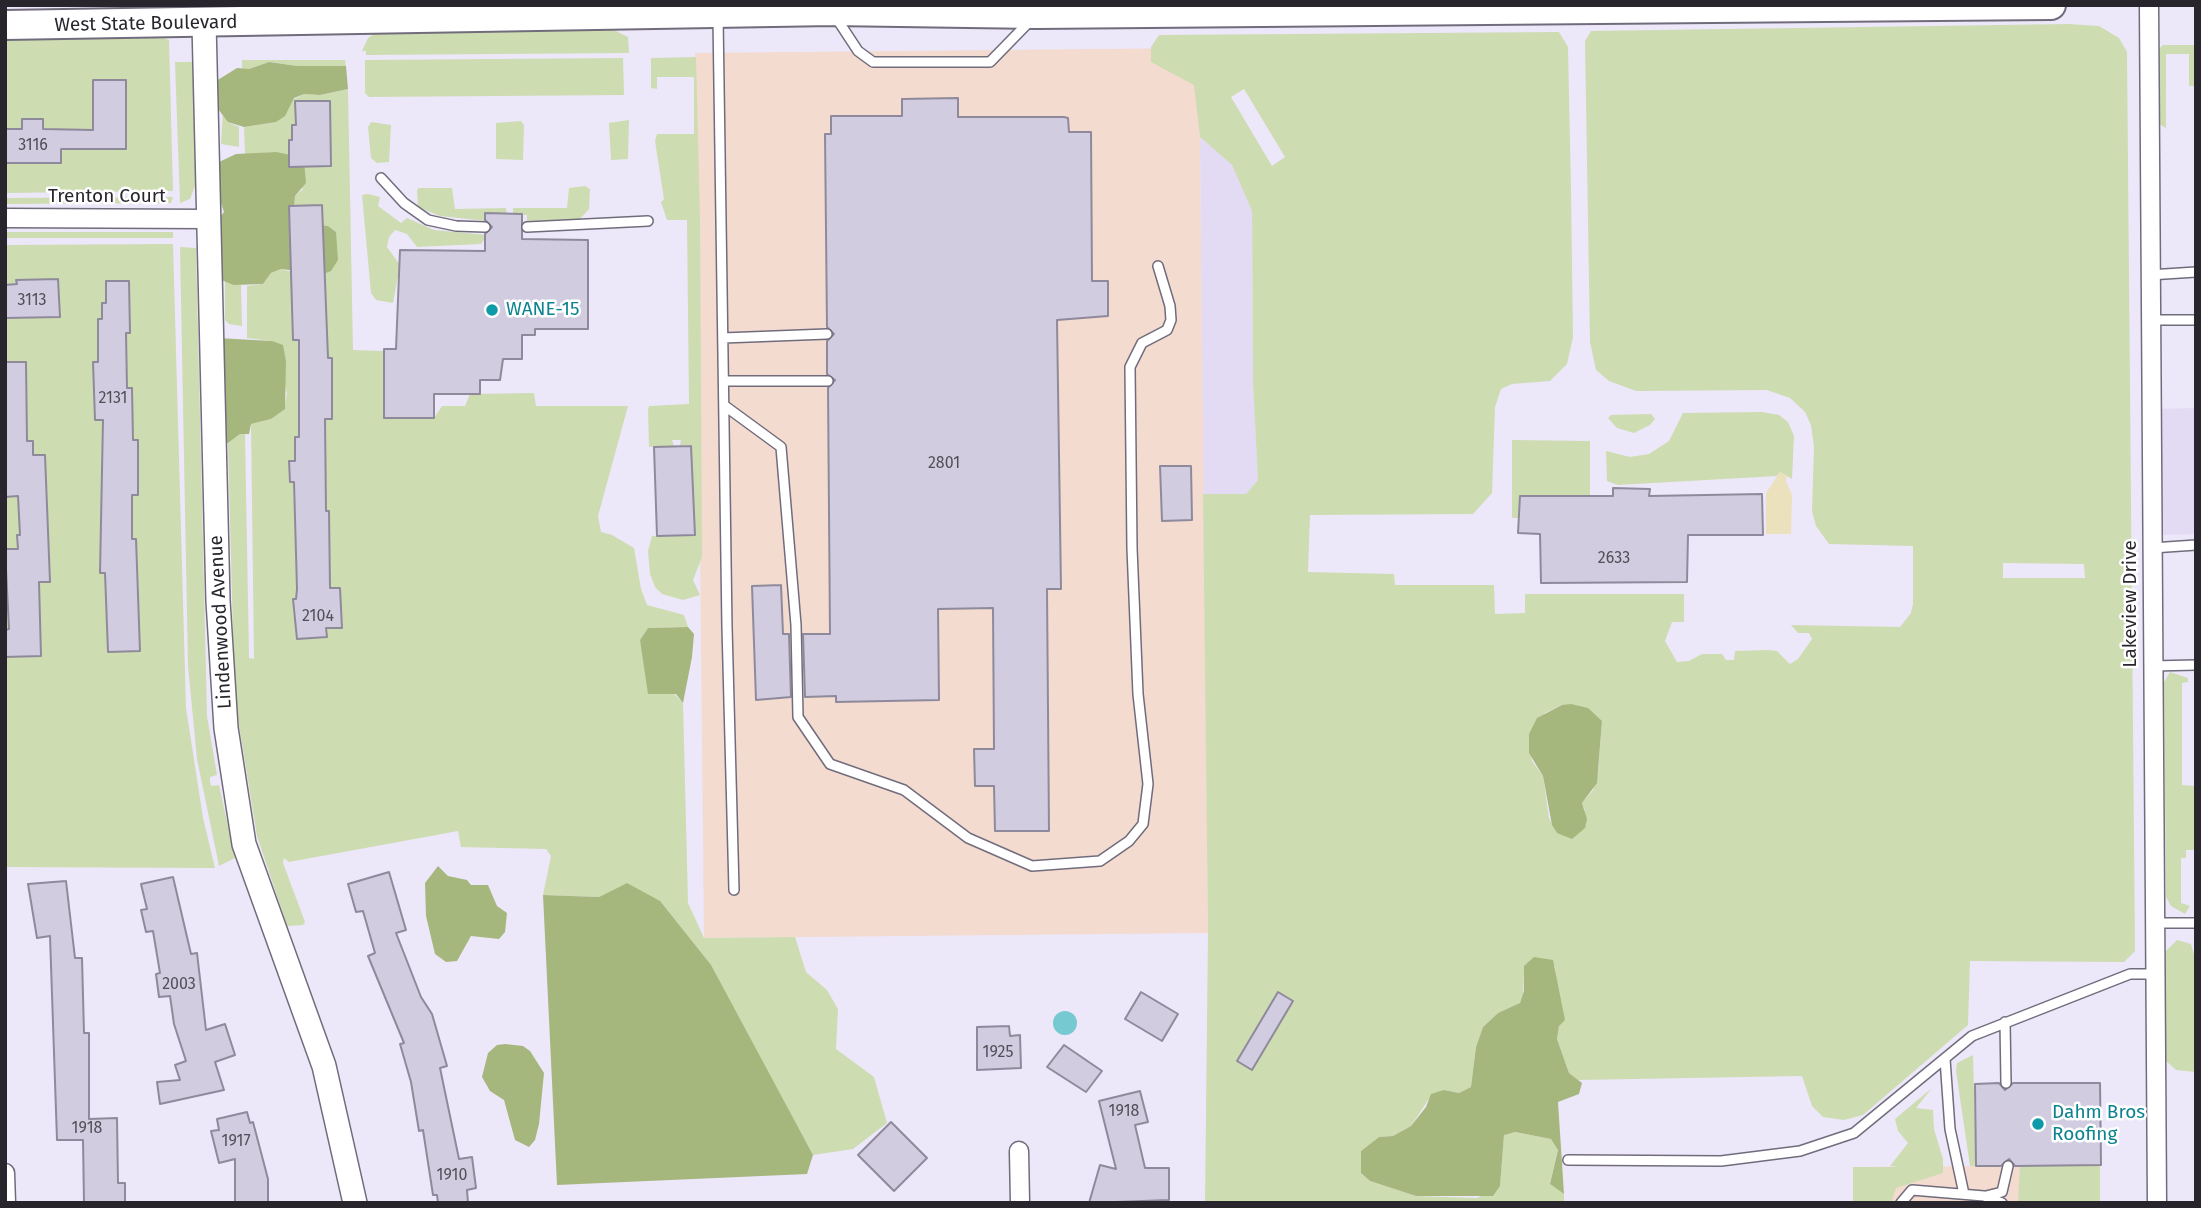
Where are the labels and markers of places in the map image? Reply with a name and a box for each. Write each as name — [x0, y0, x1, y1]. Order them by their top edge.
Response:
place label: WANE-15 — [506, 299, 579, 321]
marker: WANE-15 — [484, 302, 500, 318]
place label: Dahm Bros Roofing — [2052, 1102, 2145, 1146]
marker: Dahm Bros Roofing — [2030, 1116, 2046, 1132]

